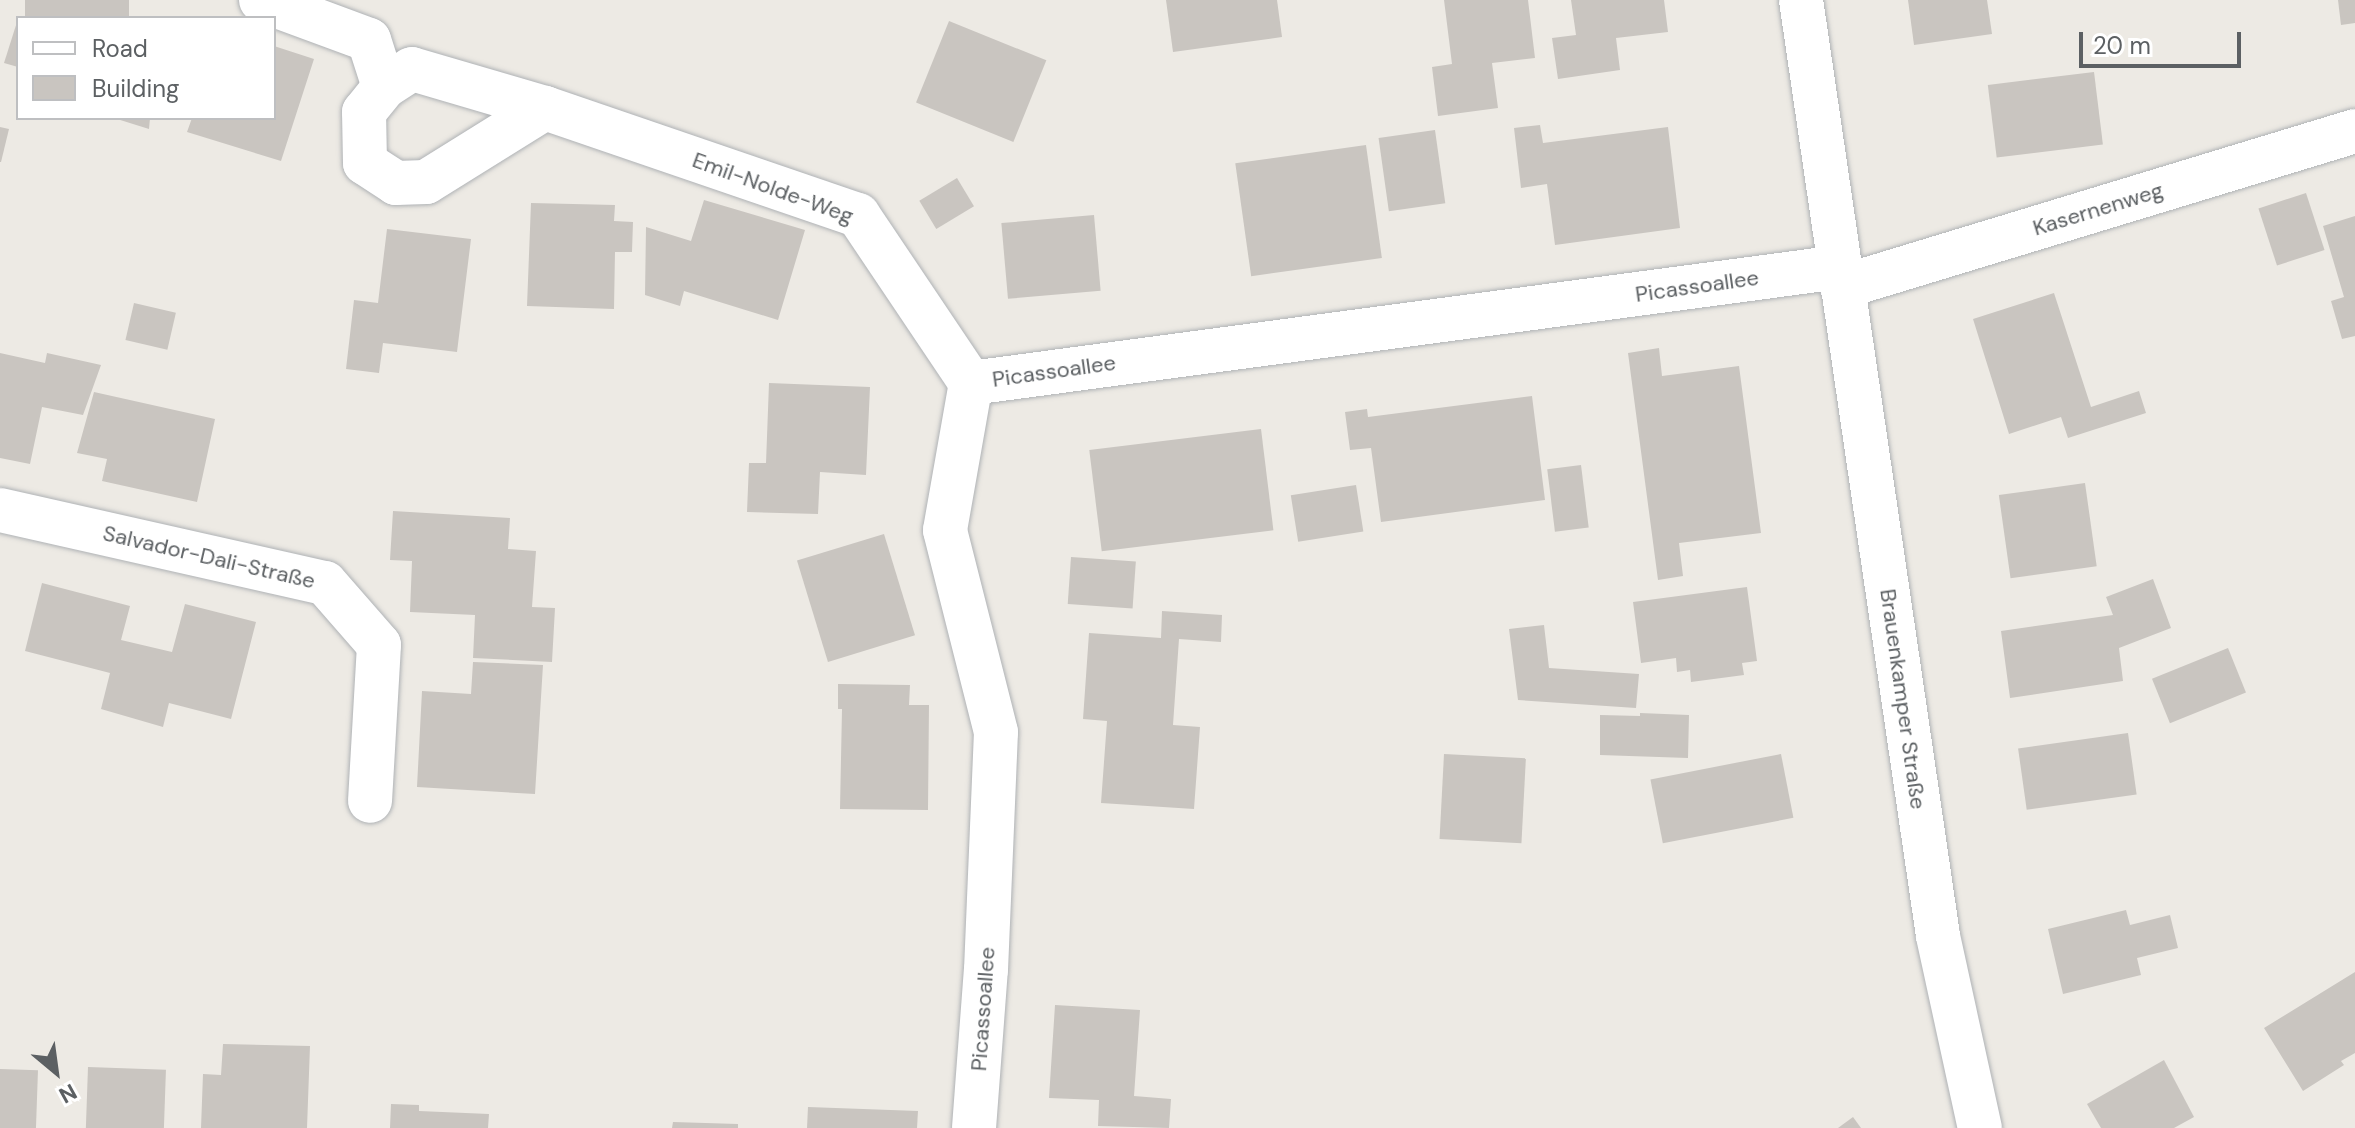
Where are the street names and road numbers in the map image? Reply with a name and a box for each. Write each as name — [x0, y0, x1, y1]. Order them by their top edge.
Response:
street label: Emil-Nolde-Weg — [689, 147, 857, 229]
street label: Kasernenweg — [2030, 177, 2166, 241]
street label: Picassoallee — [1634, 264, 1760, 308]
street label: Picassoallee — [991, 349, 1117, 393]
street label: Salvador-Dali-Straße — [100, 520, 318, 594]
street label: Brauenkamper Straße — [1874, 587, 1932, 811]
street label: Picassoallee — [965, 946, 1001, 1072]

